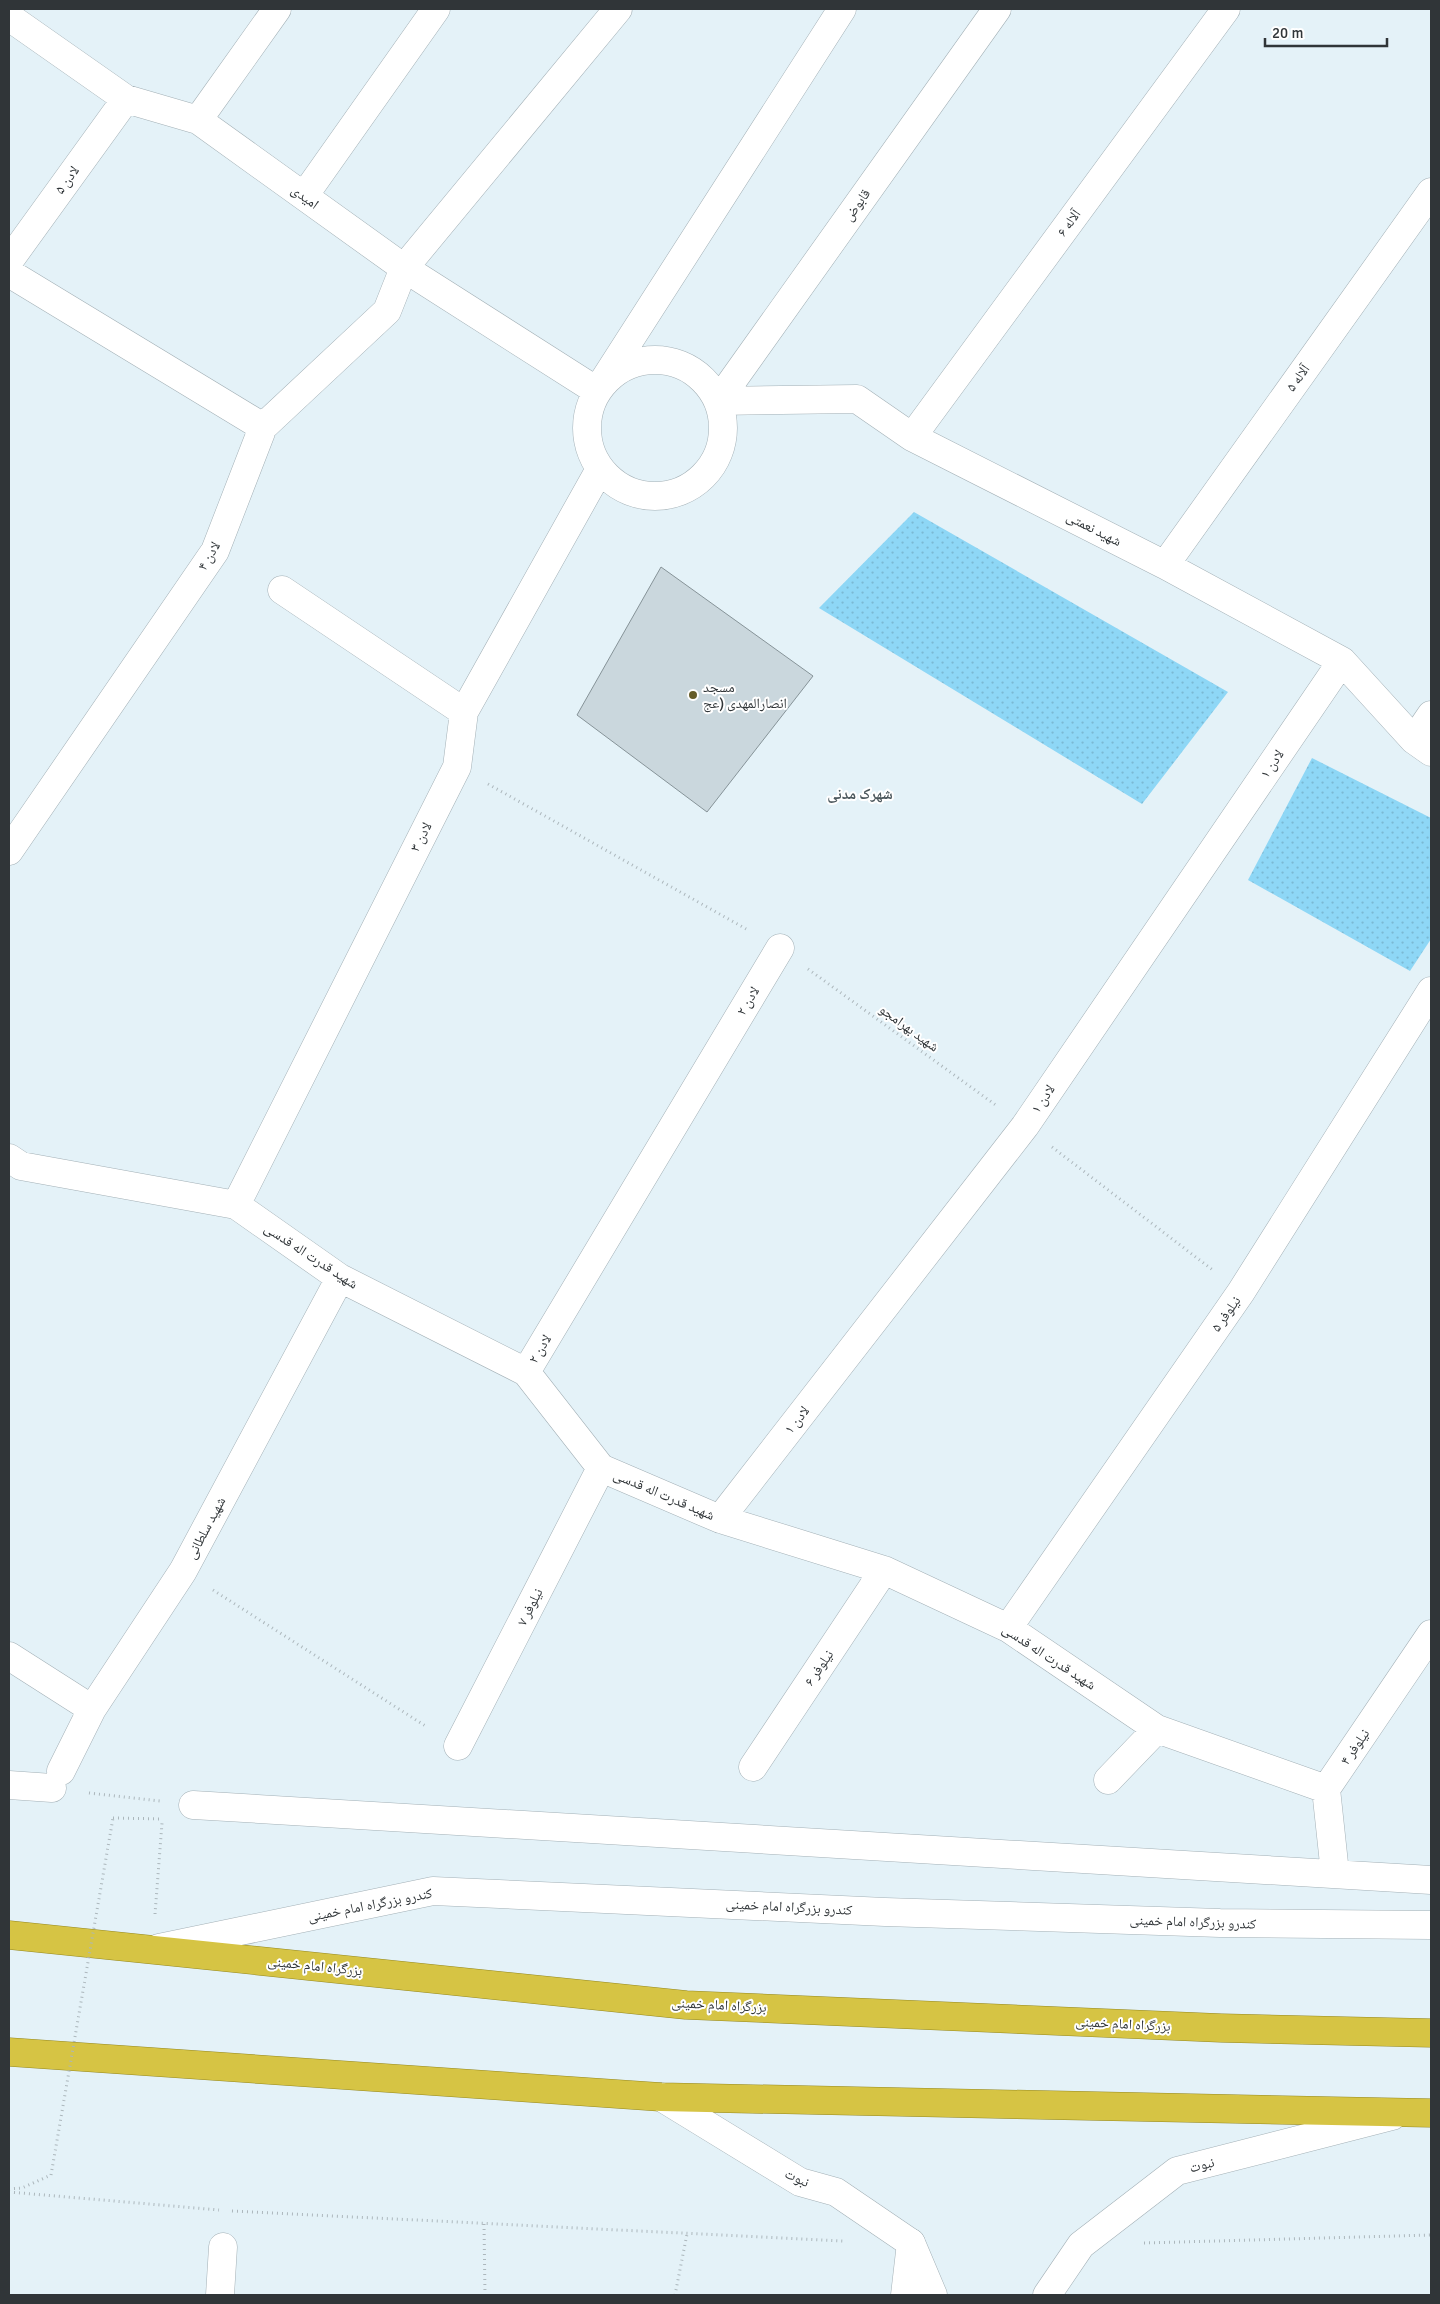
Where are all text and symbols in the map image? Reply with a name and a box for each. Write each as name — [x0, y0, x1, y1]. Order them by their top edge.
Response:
scale bar — [1265, 15, 1388, 47]
text: 20 m — [1272, 24, 1303, 42]
street label: لادن ۵ — [51, 163, 83, 197]
street label: امیدی — [288, 181, 322, 213]
street label: قابوض — [840, 186, 874, 224]
street label: آلاله ۶ — [1054, 206, 1085, 240]
street label: آلاله ۵ — [1283, 361, 1314, 395]
street label: شهید نعمتی — [1064, 508, 1124, 550]
street label: لادن ۴ — [194, 538, 224, 574]
place label: مسجد انصارالمهدی (عج — [703, 679, 787, 713]
marker: مسجد انصارالمهدی (عج — [687, 689, 699, 701]
street label: لادن ۱ — [1256, 747, 1288, 781]
district label: شهرک مدنی — [827, 785, 893, 803]
street label: لادن ۳ — [406, 819, 436, 855]
street label: لادن ۲ — [733, 983, 763, 1019]
street label: شهید بهرامجو — [876, 1001, 942, 1055]
street label: لادن ۱ — [1027, 1082, 1059, 1116]
street label: شهید قدرت اله قدسی — [261, 1219, 361, 1293]
street label: نیلوفر ۵ — [1208, 1293, 1244, 1335]
street label: لادن ۲ — [525, 1331, 555, 1367]
street label: لادن ۱ — [781, 1403, 813, 1437]
street label: شهید قدرت اله قدسی — [611, 1466, 717, 1524]
street label: شهید سلطانی — [183, 1494, 229, 1562]
street label: نیلوفر ۷ — [513, 1585, 547, 1629]
street label: شهید قدرت اله قدسی — [999, 1620, 1099, 1694]
street label: نیلوفر ۶ — [801, 1647, 837, 1689]
street label: نیلوفر ۴ — [1337, 1726, 1373, 1768]
street label: کندرو بزرگراه امام خمینی — [306, 1885, 434, 1926]
street label: کندرو بزرگراه امام خمینی — [725, 1895, 853, 1920]
street label: کندرو بزرگراه امام خمینی — [1129, 1911, 1257, 1934]
street label: بزرگراه امام خمینی — [267, 1953, 363, 1980]
street label: بزرگراه امام خمینی — [671, 1994, 767, 2017]
street label: بزرگراه امام خمینی — [1075, 2013, 1171, 2036]
street label: نبوت — [1188, 2154, 1216, 2176]
street label: نبوت — [782, 2165, 812, 2191]

